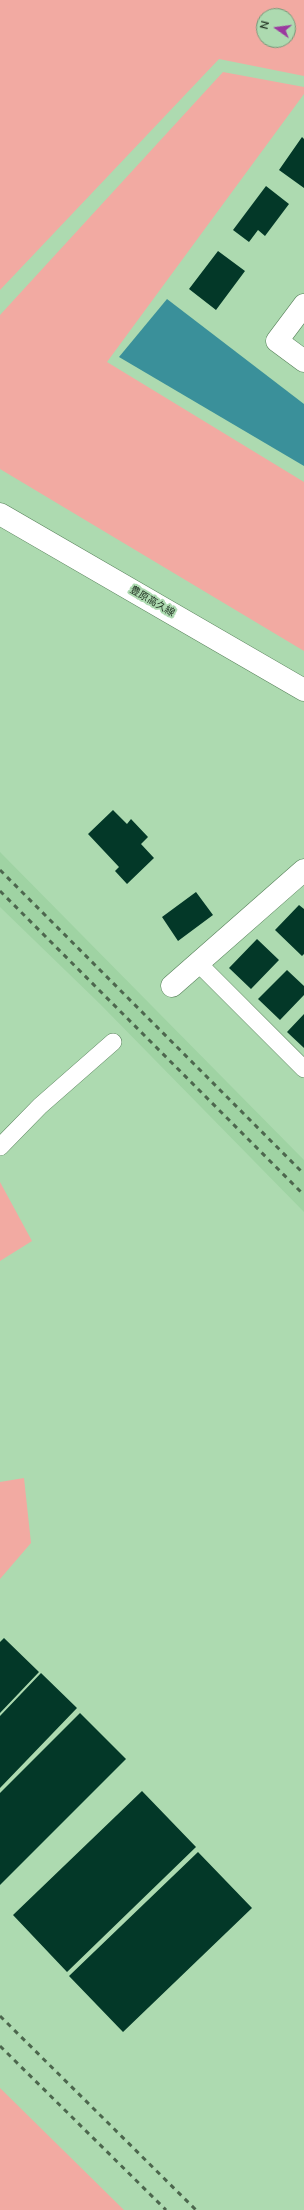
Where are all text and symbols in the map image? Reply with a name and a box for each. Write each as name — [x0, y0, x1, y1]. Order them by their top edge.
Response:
north arrow — [256, 8, 296, 48]
text: N — [257, 19, 273, 31]
street label: 豊原高久線 — [127, 584, 177, 620]

